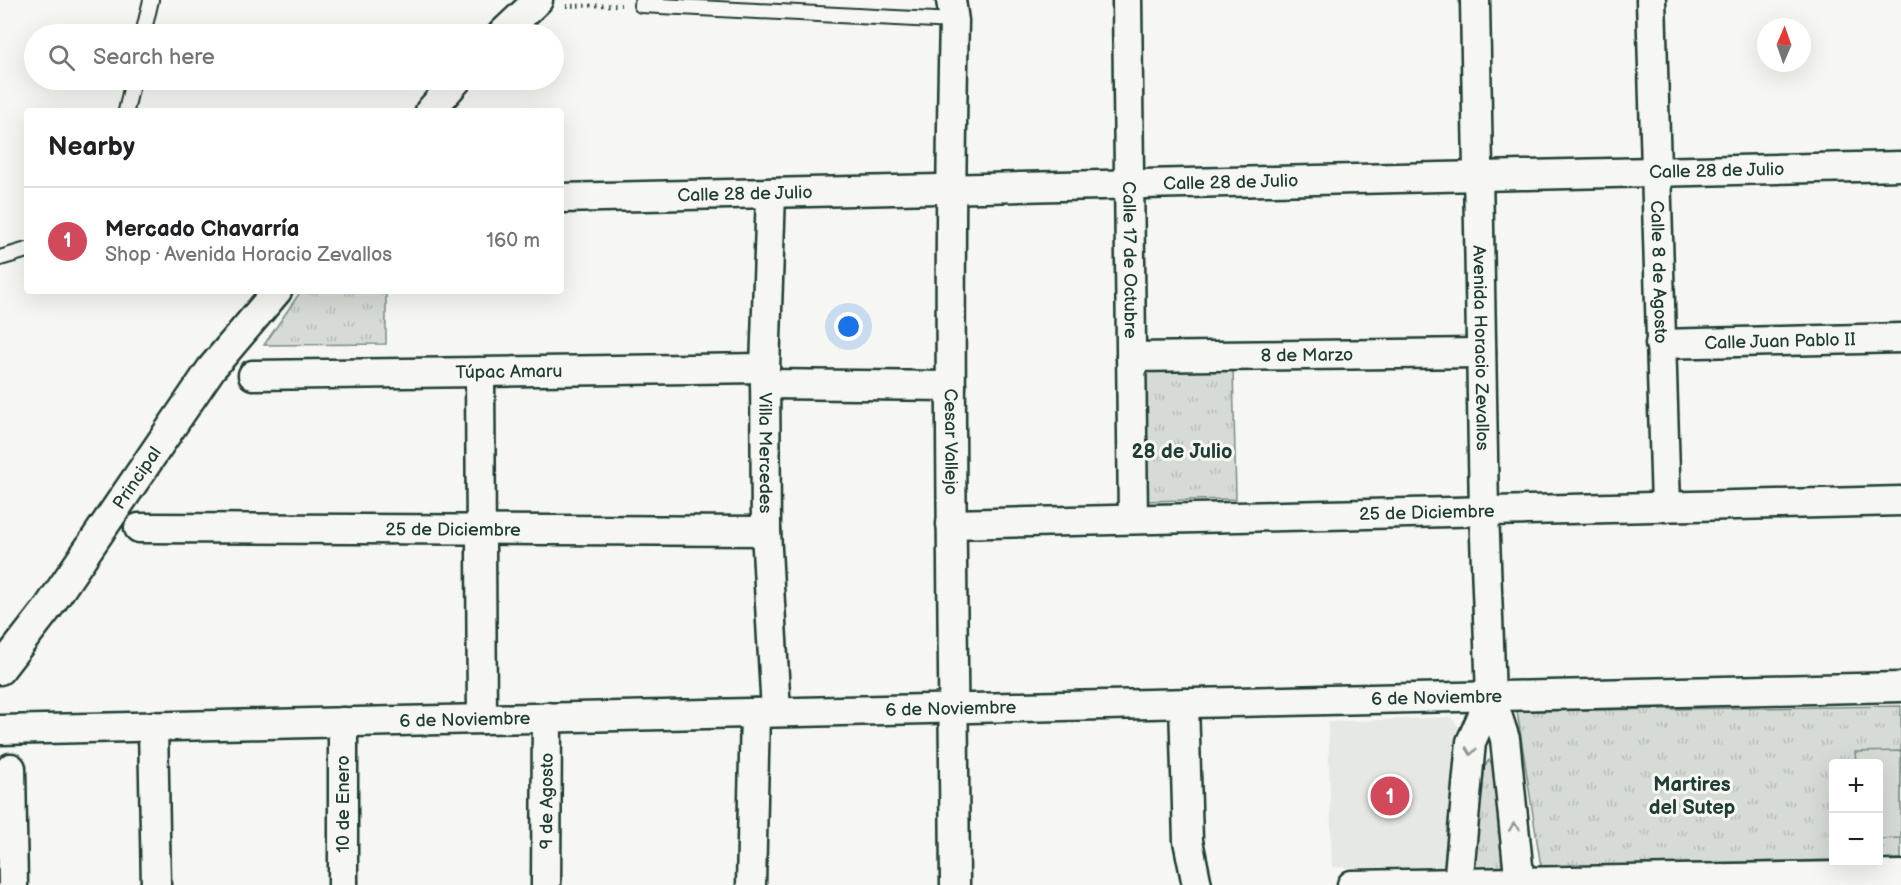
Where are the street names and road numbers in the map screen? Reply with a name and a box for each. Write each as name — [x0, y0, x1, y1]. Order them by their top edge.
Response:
street label: Calle 28 de Julio — [1649, 159, 1785, 183]
street label: Calle 28 de Julio — [1163, 170, 1299, 195]
street label: Calle 17 de Octubre — [1118, 181, 1141, 339]
street label: Calle 28 de Julio — [677, 182, 813, 206]
street label: Calle 8 de Agosto — [1646, 200, 1671, 344]
street label: Avenida Horacio Zevallos — [1468, 245, 1493, 451]
street label: Calle Juan Pablo II — [1704, 329, 1856, 354]
street label: 8 de Marzo — [1261, 344, 1353, 367]
street label: Túpac Amaru — [455, 361, 563, 383]
street label: Cesar Vallejo — [940, 388, 961, 495]
street label: Villa Mercedes — [754, 392, 776, 513]
street label: Principal — [109, 443, 166, 513]
street label: 25 de Diciembre — [1359, 501, 1495, 525]
street label: 25 de Diciembre — [385, 519, 521, 541]
street label: 6 de Noviembre — [1371, 686, 1503, 710]
street label: 6 de Noviembre — [885, 697, 1017, 721]
street label: 6 de Noviembre — [399, 708, 531, 732]
street label: 9 de Agosto — [536, 753, 558, 849]
street label: 10 de Enero — [333, 755, 354, 853]

